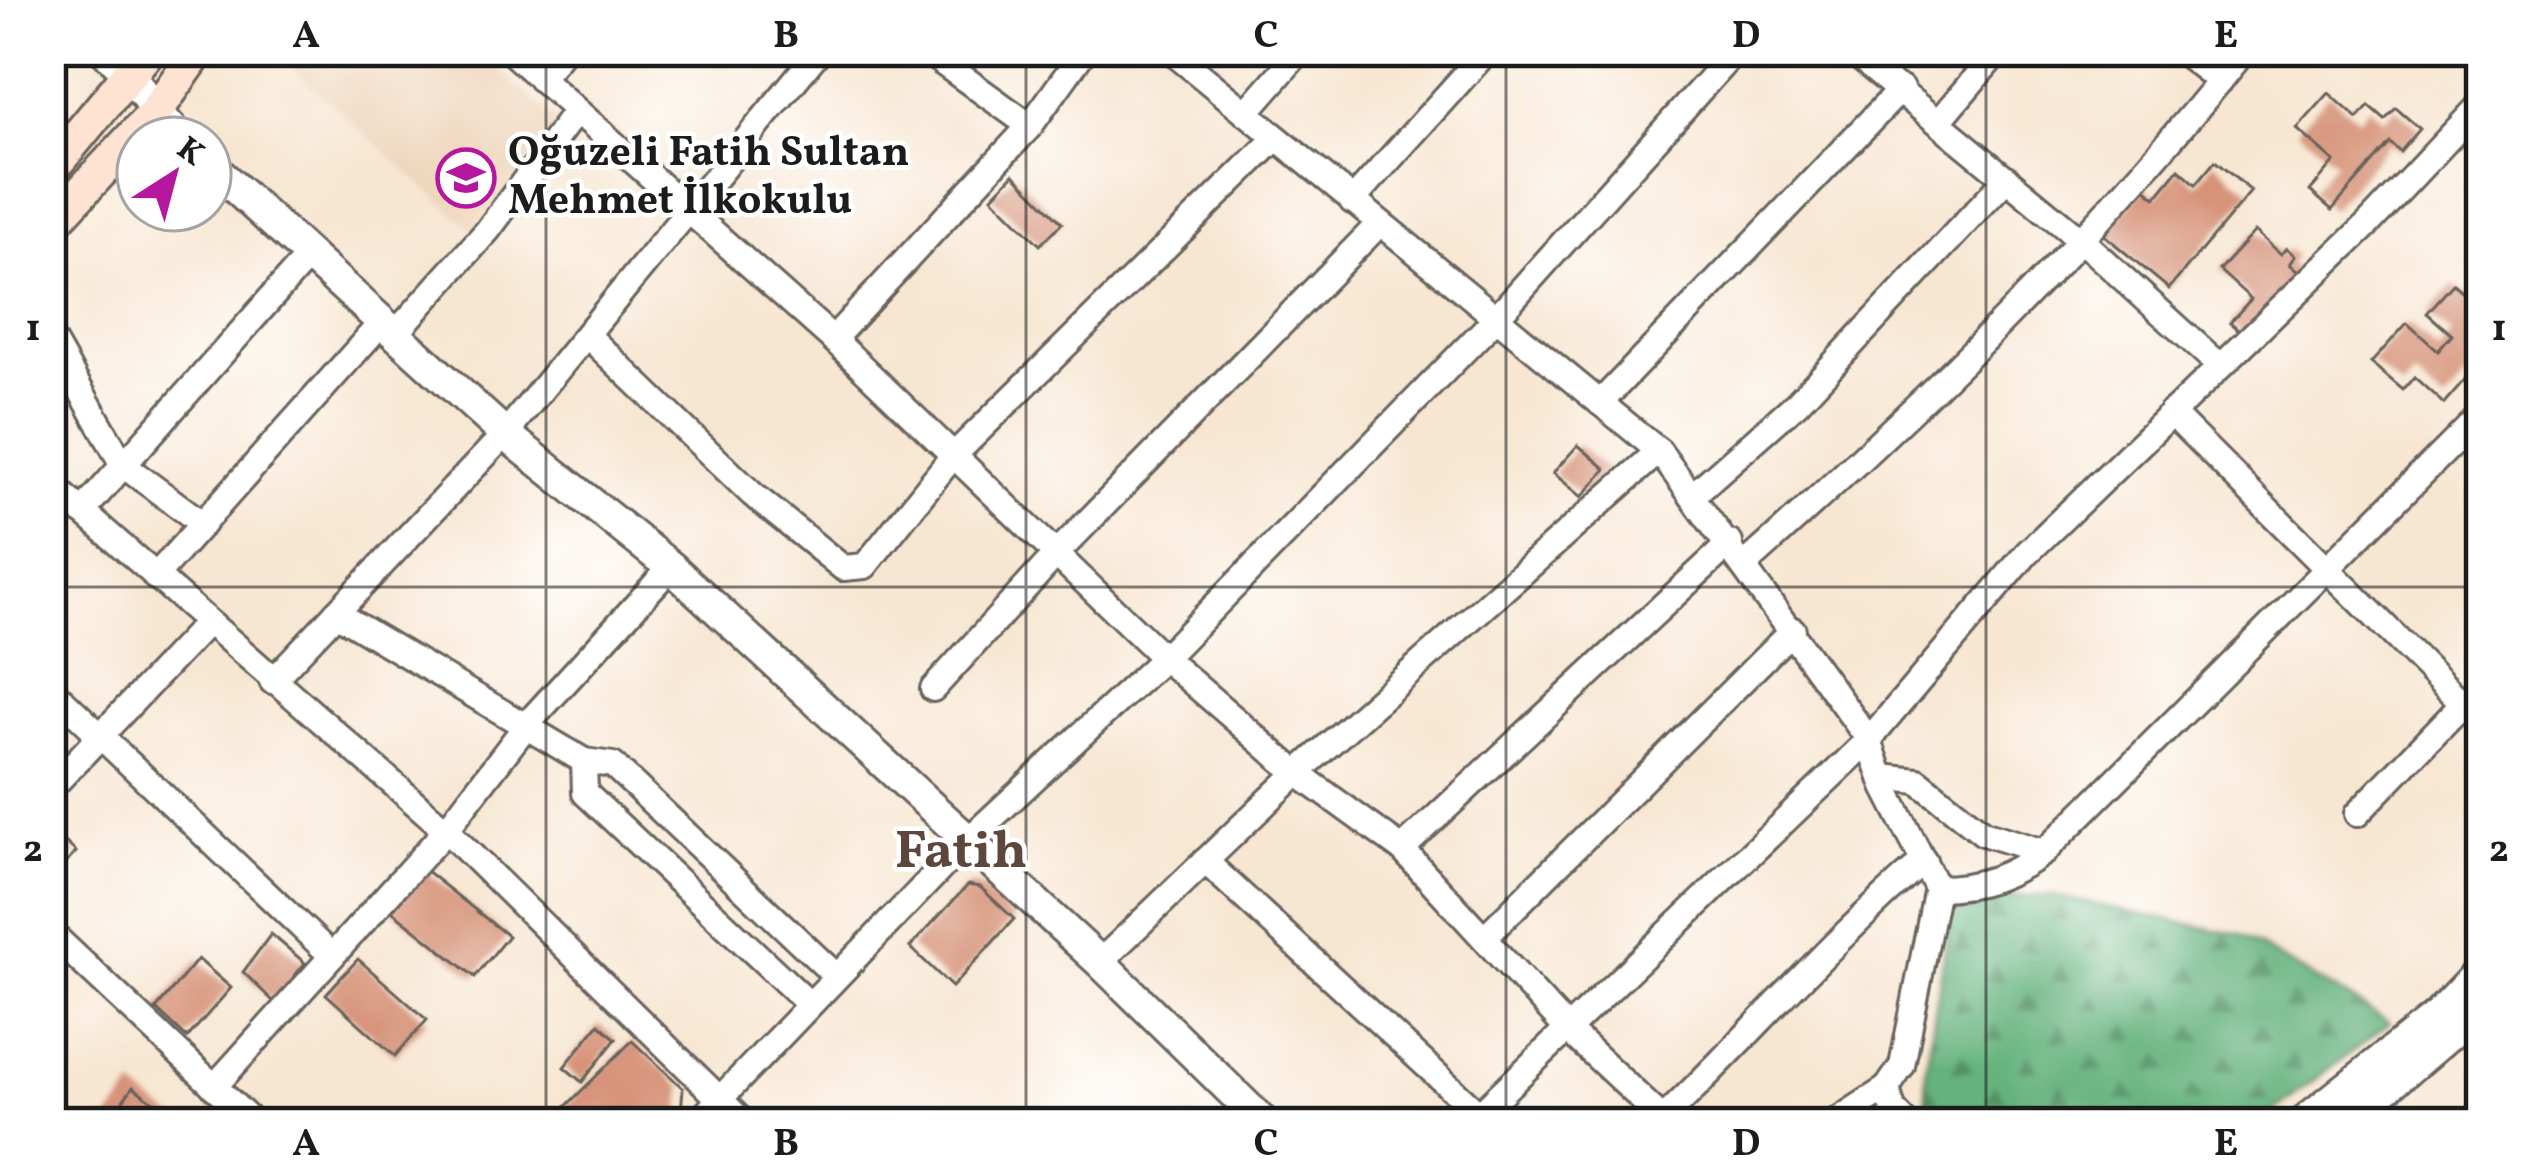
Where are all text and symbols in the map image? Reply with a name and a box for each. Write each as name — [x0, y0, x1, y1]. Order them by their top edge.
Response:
text: A — [292, 10, 320, 64]
text: B — [773, 10, 799, 64]
text: C — [1253, 10, 1279, 64]
text: D — [1732, 10, 1760, 64]
text: E — [2214, 10, 2238, 64]
north arrow — [114, 114, 234, 234]
place label: Oğuzeli Fatih Sultan Mehmet İlkokulu — [508, 125, 909, 232]
text: K — [166, 127, 213, 179]
school or university icon: Oğuzeli Fatih Sultan Mehmet İlkokulu — [435, 147, 497, 209]
text: 1 — [25, 303, 41, 357]
text: 1 — [2491, 303, 2507, 357]
district label: Fatih — [895, 816, 1027, 891]
text: 2 — [23, 824, 43, 878]
text: 2 — [2489, 824, 2509, 878]
text: A — [292, 1118, 320, 1172]
text: B — [773, 1118, 799, 1172]
text: C — [1253, 1118, 1279, 1172]
text: D — [1732, 1118, 1760, 1172]
text: E — [2214, 1118, 2238, 1172]

